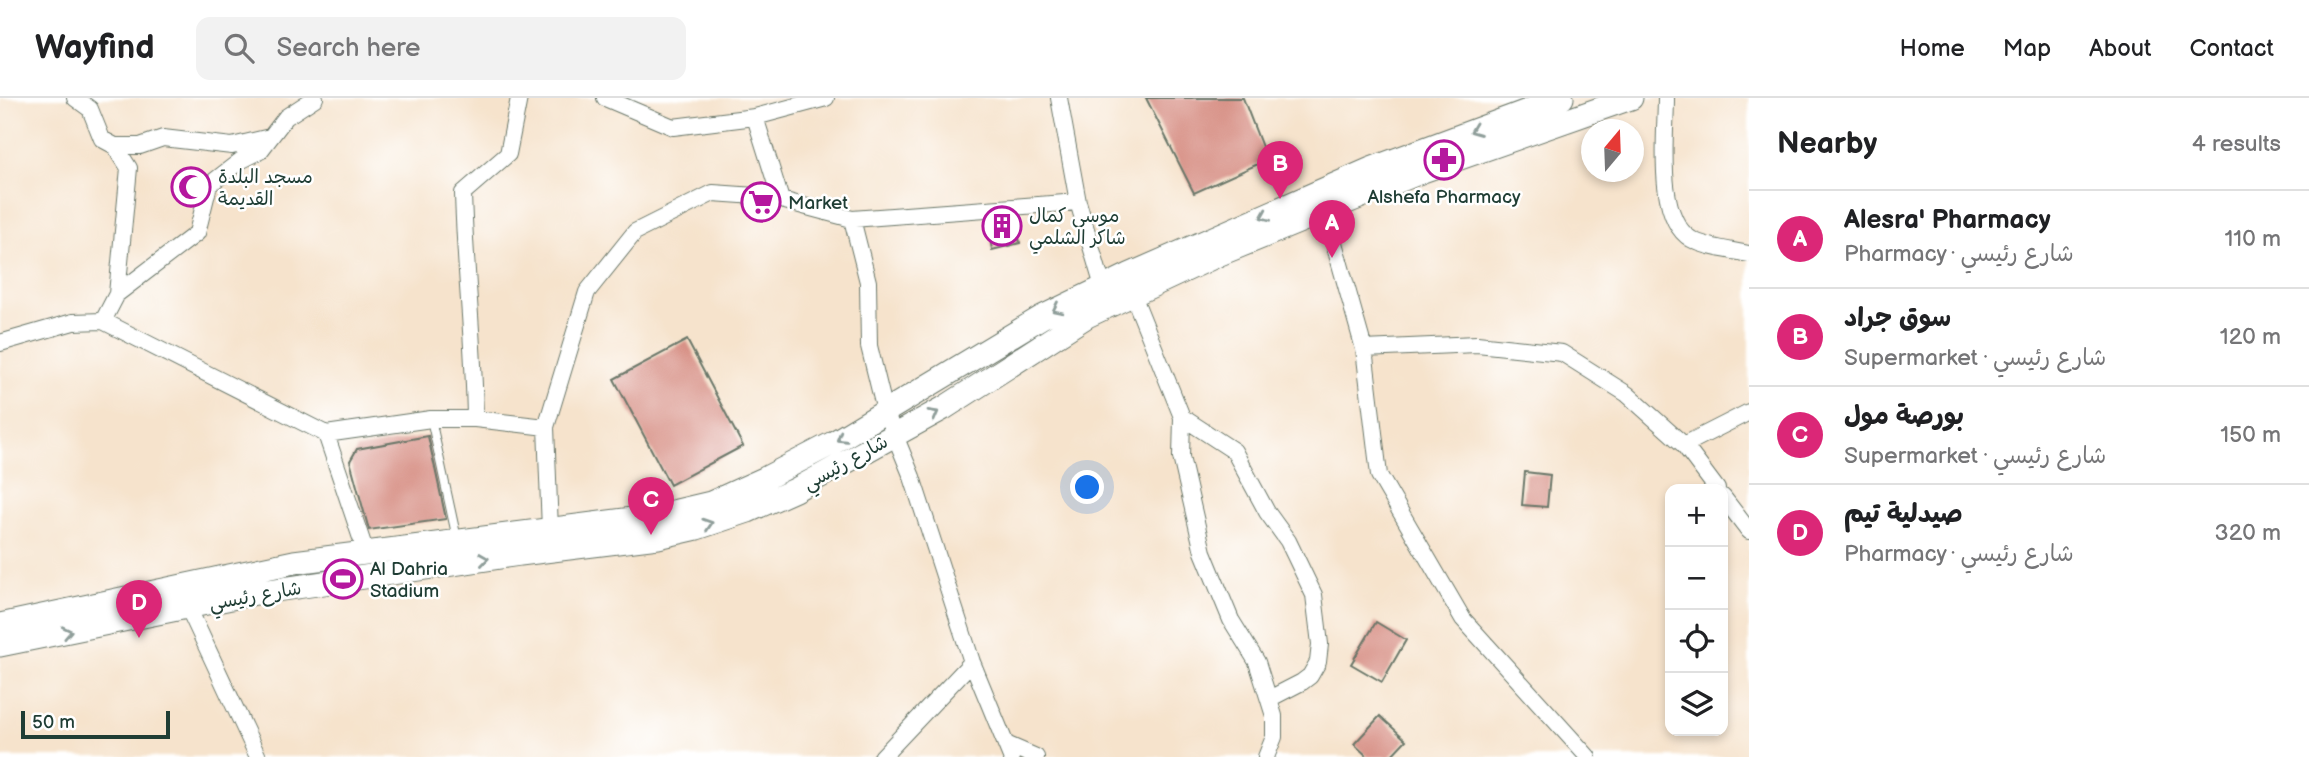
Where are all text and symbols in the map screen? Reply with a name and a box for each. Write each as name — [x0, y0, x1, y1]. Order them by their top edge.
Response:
search box — [196, 17, 686, 80]
text: Wayfind — [35, 28, 154, 68]
icon: search — [220, 29, 258, 67]
text: Search here — [276, 33, 421, 64]
text: Home — [1900, 34, 1965, 63]
text: Map — [2003, 34, 2051, 63]
text: About — [2089, 34, 2151, 63]
text: Contact — [2189, 34, 2274, 63]
north arrow — [1581, 119, 1644, 182]
one-way arrow — [1470, 122, 1482, 136]
text: Nearby — [1777, 126, 1877, 162]
text: 4 results — [2192, 130, 2281, 158]
pharmacy icon: Alshefa Pharmacy — [1423, 139, 1465, 181]
pin: B — [1257, 141, 1303, 199]
mosque icon: مسجد البلدة القديمة — [170, 166, 212, 208]
place label: مسجد البلدة القديمة — [218, 166, 313, 211]
supermarket icon: Market — [740, 181, 782, 223]
place label: Alshefa Pharmacy — [1367, 186, 1521, 209]
place label: Market — [788, 192, 848, 215]
pin: A — [1309, 200, 1355, 258]
building icon: موسى كمال شاكر الشلمي — [981, 205, 1023, 247]
place label: موسى كمال شاكر الشلمي — [1029, 205, 1126, 254]
text: Alesra' Pharmacy — [1844, 205, 2051, 236]
one-way arrow — [1259, 208, 1272, 222]
text: A — [1793, 225, 1807, 253]
text: 110 m — [2224, 225, 2281, 253]
text: Pharmacy · شارع رئيسي — [1844, 240, 2074, 268]
one-way arrow — [1052, 301, 1064, 315]
text: سوق جراد — [1844, 303, 1951, 334]
text: B — [1792, 323, 1808, 351]
text: 120 m — [2220, 323, 2281, 351]
text: Supermarket · شارع رئيسي — [1844, 344, 2106, 372]
text: بورصة مول — [1844, 401, 1964, 432]
one-way arrow — [927, 408, 939, 422]
text: C — [1792, 421, 1808, 449]
text: 150 m — [2220, 421, 2281, 449]
one-way arrow — [835, 430, 848, 443]
street label: شارع رئيسي — [799, 431, 894, 500]
text: Supermarket · شارع رئيسي — [1844, 442, 2106, 470]
your location — [1070, 470, 1104, 504]
pin: C — [628, 477, 674, 535]
map controls — [1665, 484, 1728, 736]
button: + — [1665, 484, 1728, 547]
text: صيدلية تيم — [1844, 499, 1963, 530]
one-way arrow — [702, 518, 714, 532]
text: D — [1792, 519, 1808, 547]
text: 320 m — [2215, 519, 2281, 547]
text: Pharmacy · شارع رئيسي — [1844, 540, 2074, 568]
button: − — [1665, 547, 1728, 610]
one-way arrow — [478, 552, 490, 567]
sports icon: Al Dahria Stadium — [322, 558, 364, 600]
place label: Al Dahria Stadium — [370, 558, 448, 603]
street label: شارع رئيسي — [207, 577, 304, 620]
pin: D — [116, 580, 162, 638]
button: locate — [1665, 610, 1728, 673]
one-way arrow — [61, 625, 73, 640]
button: layers — [1665, 673, 1728, 736]
scale bar — [21, 708, 170, 740]
text: 50 m — [32, 711, 75, 734]

